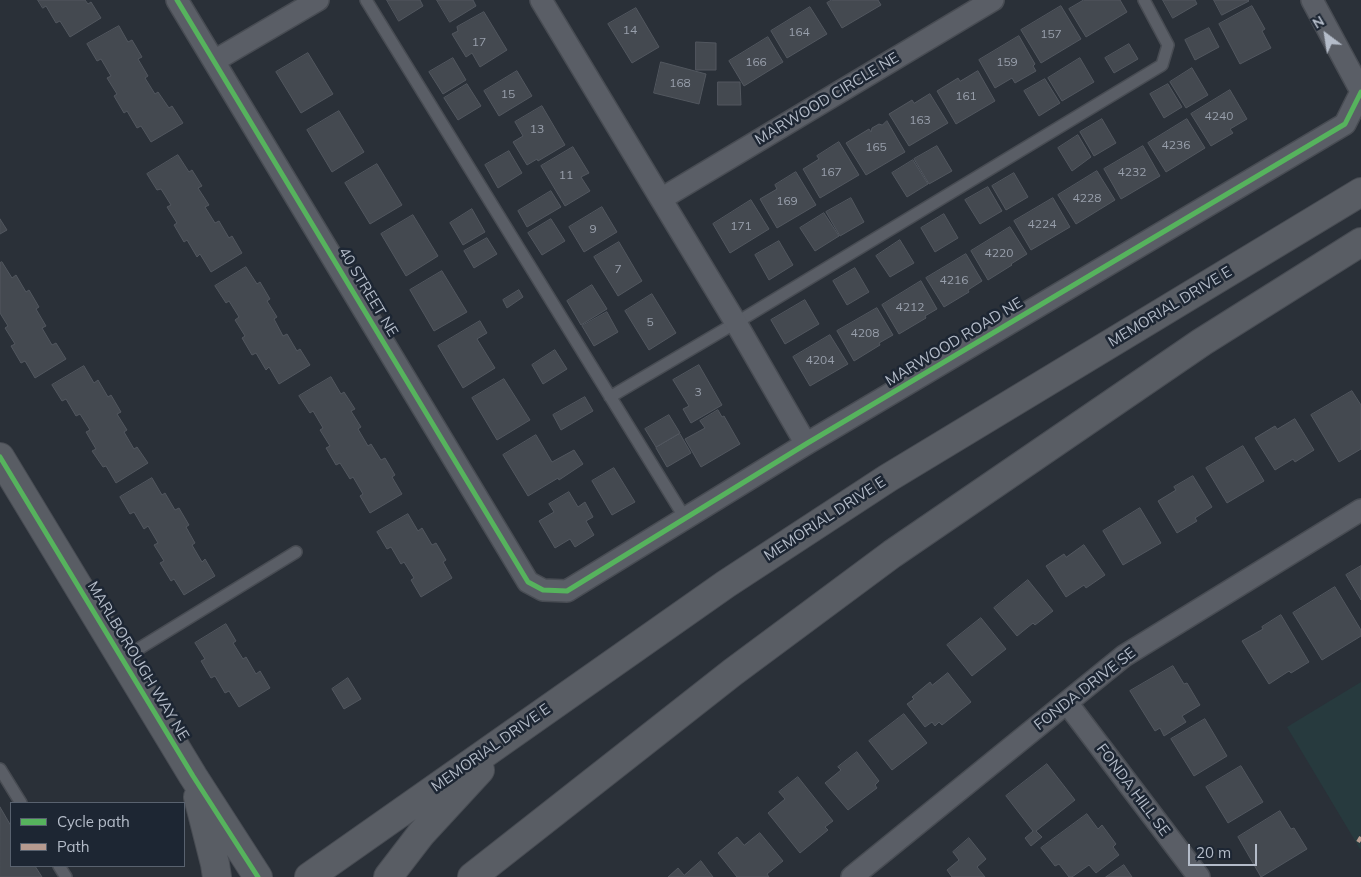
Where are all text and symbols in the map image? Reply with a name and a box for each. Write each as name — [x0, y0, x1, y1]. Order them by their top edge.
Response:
north arrow — [1301, 10, 1351, 60]
text: N — [1309, 12, 1327, 33]
house number: 14 — [623, 23, 637, 37]
house number: 164 — [788, 25, 810, 39]
house number: 157 — [1040, 27, 1062, 41]
house number: 17 — [472, 35, 486, 49]
street label: MARWOOD CIRCLE NE — [752, 49, 902, 149]
house number: 166 — [745, 55, 767, 69]
house number: 159 — [996, 55, 1018, 69]
house number: 168 — [669, 76, 691, 90]
house number: 15 — [501, 87, 515, 101]
house number: 161 — [955, 89, 977, 103]
house number: 4240 — [1205, 109, 1233, 123]
house number: 163 — [909, 113, 931, 127]
house number: 13 — [530, 122, 544, 136]
house number: 4236 — [1162, 138, 1190, 152]
house number: 165 — [865, 140, 887, 154]
house number: 167 — [820, 165, 842, 179]
house number: 4232 — [1118, 165, 1146, 179]
house number: 11 — [559, 168, 573, 182]
house number: 4228 — [1073, 191, 1101, 205]
house number: 169 — [776, 194, 798, 208]
house number: 4224 — [1028, 217, 1056, 231]
house number: 171 — [730, 219, 752, 233]
house number: 9 — [589, 222, 597, 236]
street label: 40 STREET NE — [334, 244, 402, 340]
house number: 4220 — [985, 246, 1013, 260]
house number: 7 — [614, 262, 622, 276]
street label: MEMORIAL DRIVE E — [1105, 263, 1235, 351]
house number: 4216 — [940, 273, 968, 287]
street label: MARWOOD ROAD NE — [882, 294, 1026, 390]
house number: 4212 — [896, 300, 924, 314]
house number: 5 — [646, 315, 654, 329]
house number: 4208 — [851, 326, 879, 340]
house number: 4204 — [806, 353, 834, 367]
house number: 3 — [694, 385, 702, 399]
street label: MEMORIAL DRIVE E — [761, 473, 889, 565]
street label: MARLBOROUGH WAY NE — [83, 578, 193, 744]
street label: FONDA DRIVE SE — [1031, 644, 1139, 734]
street label: MEMORIAL DRIVE E — [428, 700, 554, 796]
street label: FONDA HILL SE — [1092, 740, 1174, 840]
legend — [10, 802, 185, 867]
text: Cycle path — [57, 812, 130, 831]
scale bar — [1191, 834, 1260, 866]
text: Path — [57, 837, 89, 856]
text: 20 m — [1196, 843, 1231, 862]

